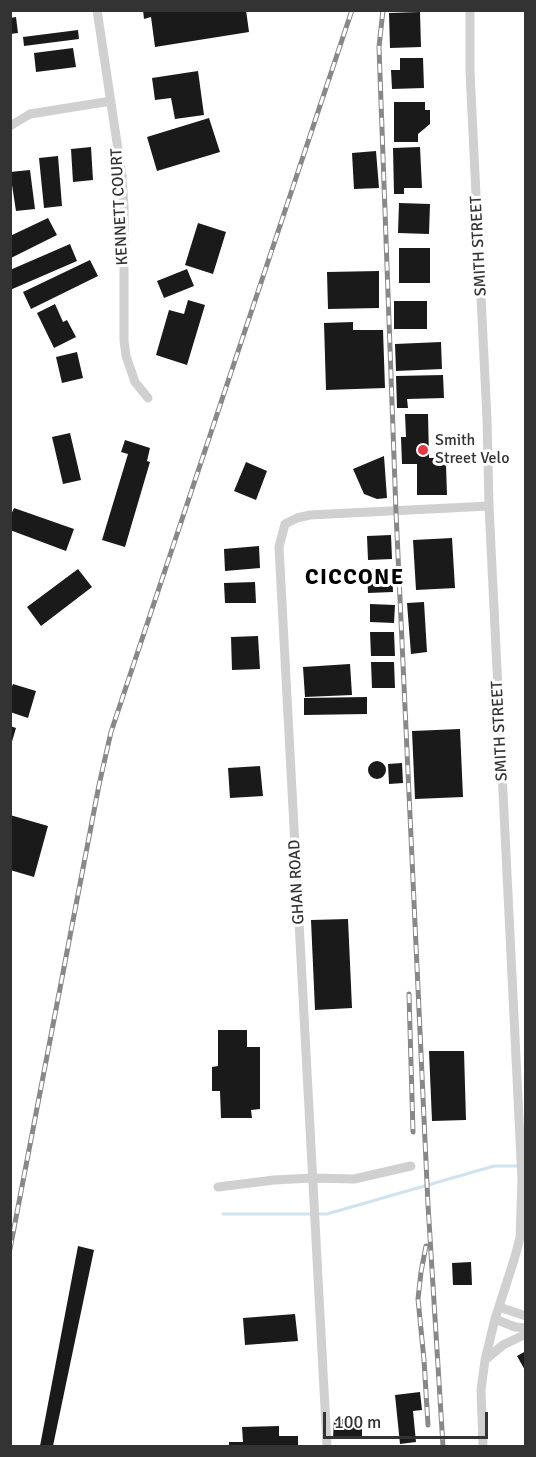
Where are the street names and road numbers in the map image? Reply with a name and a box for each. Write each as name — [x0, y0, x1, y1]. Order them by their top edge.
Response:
street label: KENNETT COURT — [107, 148, 133, 266]
street label: SMITH STREET — [467, 195, 491, 297]
street label: SMITH STREET — [488, 680, 512, 782]
street label: GHAN ROAD — [285, 839, 309, 925]

